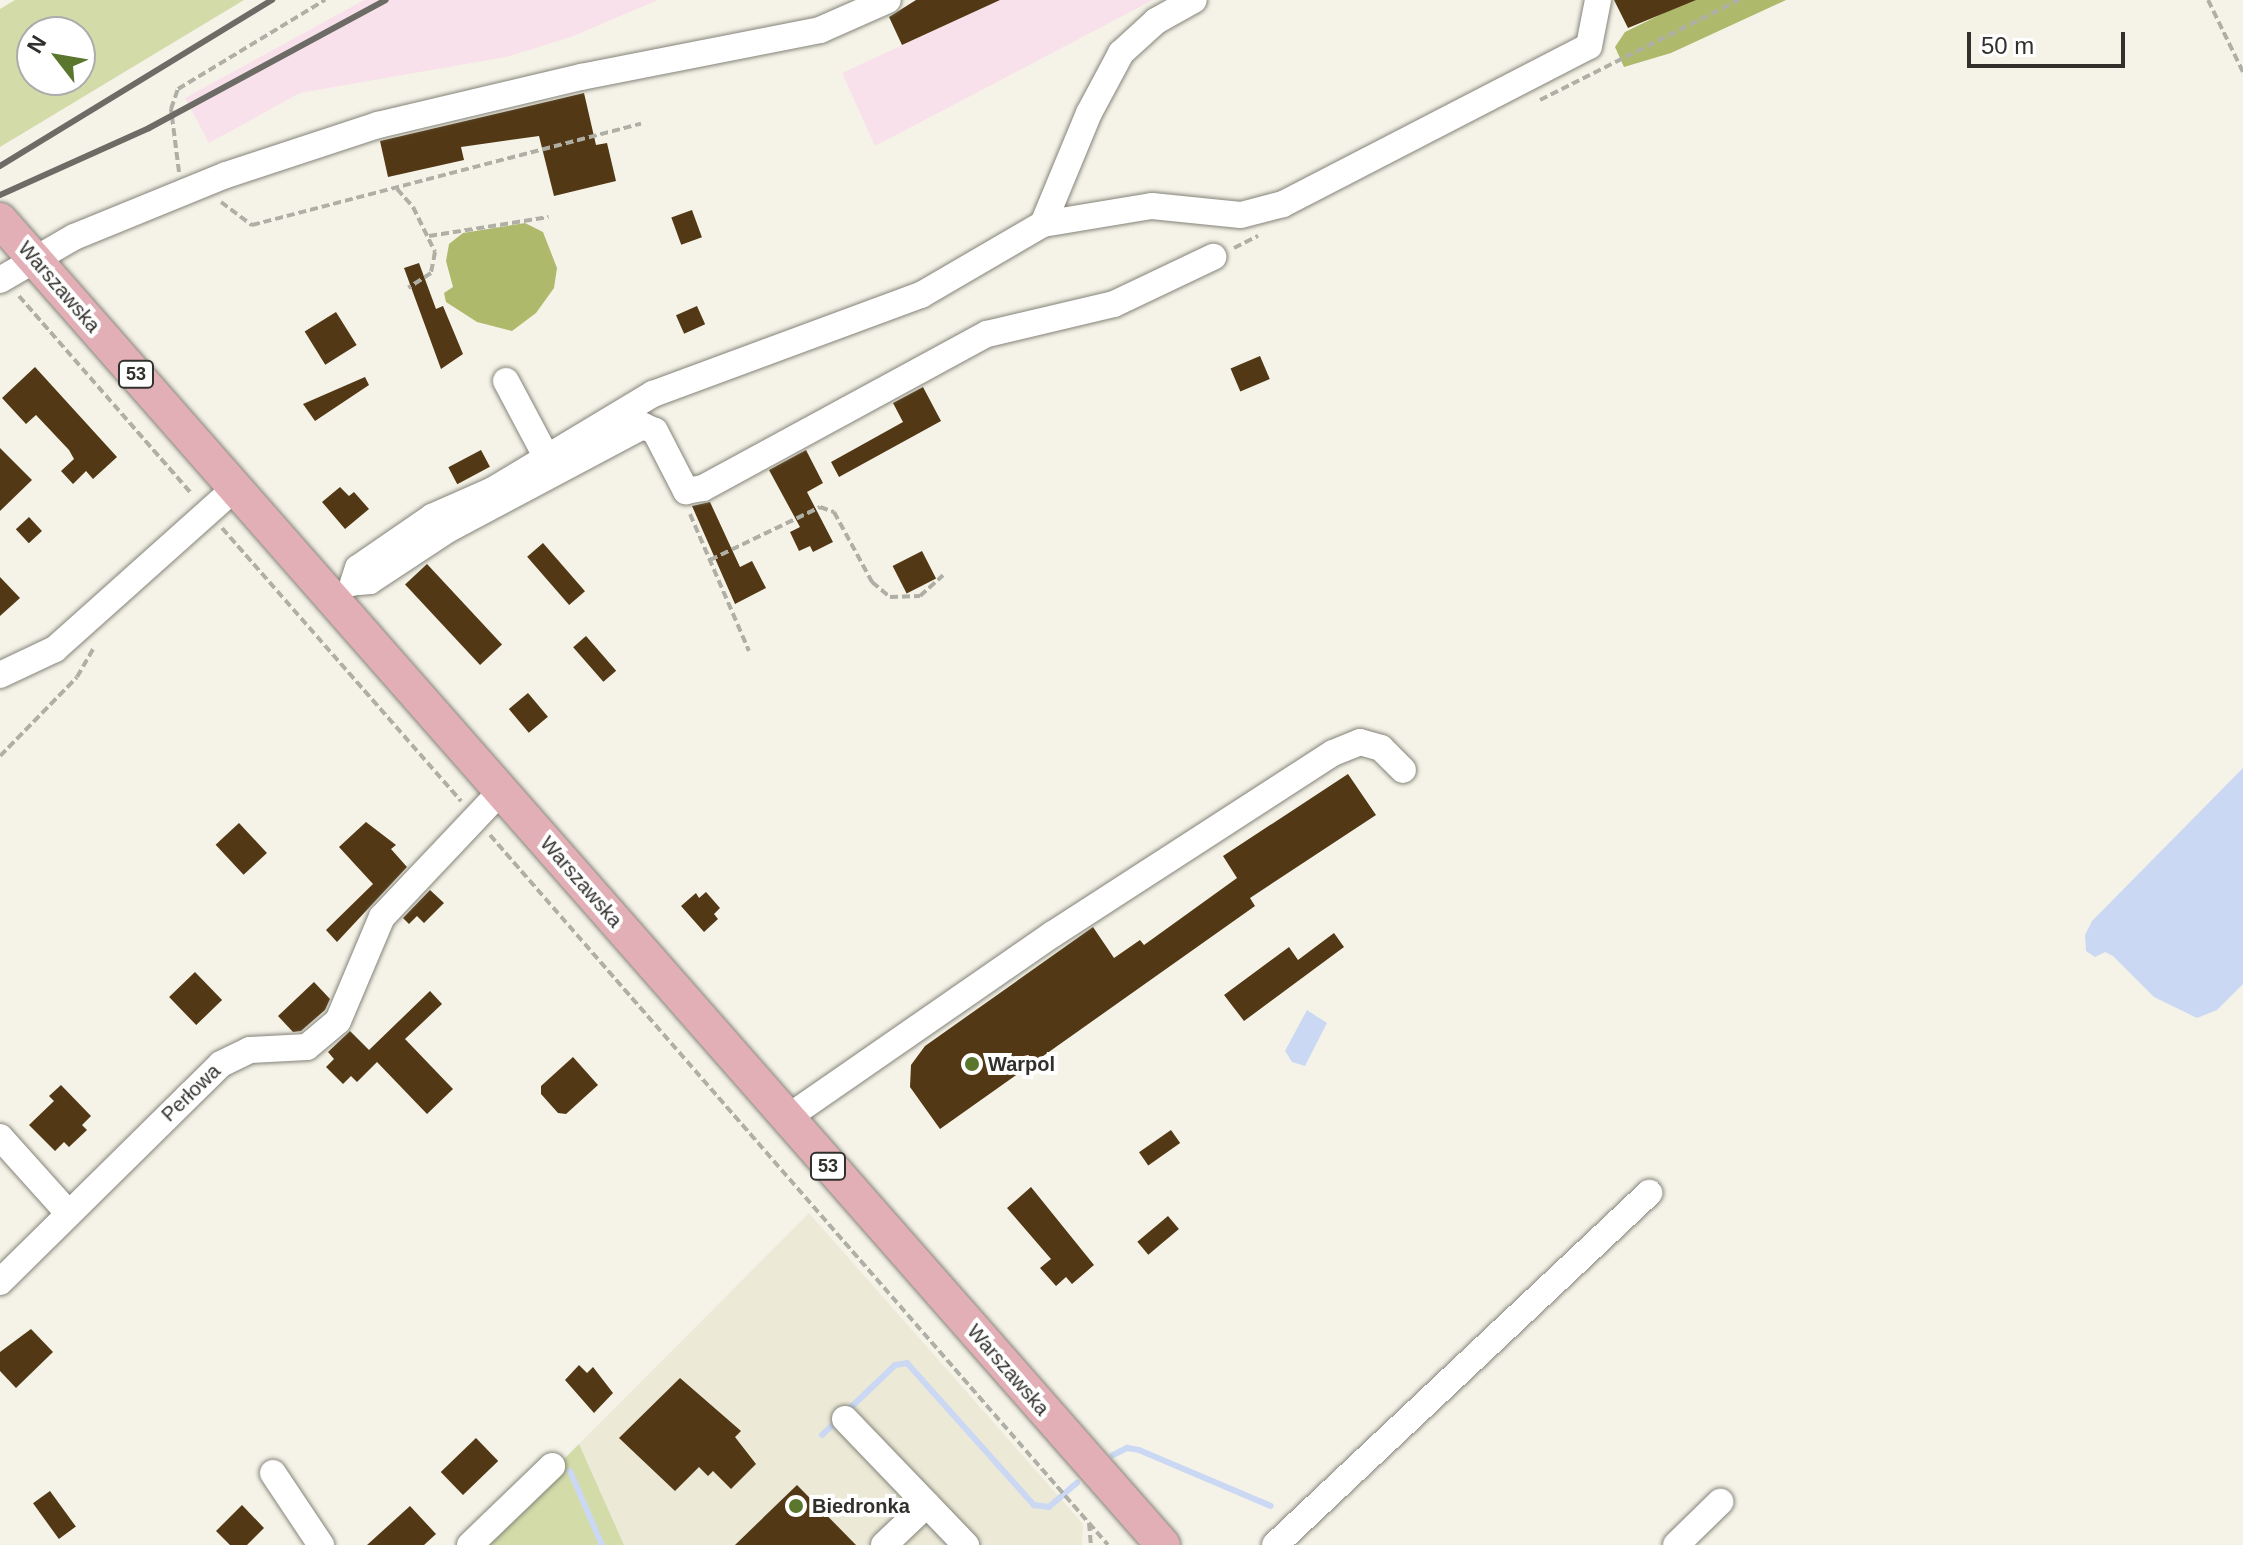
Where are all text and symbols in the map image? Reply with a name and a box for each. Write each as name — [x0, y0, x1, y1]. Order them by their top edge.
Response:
north arrow — [16, 16, 96, 96]
scale bar — [1971, 16, 2129, 66]
text: N — [22, 31, 52, 58]
text: 50 m — [1981, 32, 2034, 59]
street label: Warszawska — [13, 237, 105, 337]
road number: 53 — [116, 360, 156, 388]
street label: Warszawska — [535, 832, 627, 932]
place label: Warpol — [988, 1052, 1055, 1076]
marker: Warpol — [963, 1055, 981, 1073]
street label: Perłowa — [157, 1059, 225, 1127]
road number: 53 — [808, 1152, 848, 1180]
street label: Warszawska — [962, 1320, 1054, 1420]
place label: Biedronka — [812, 1494, 910, 1518]
marker: Biedronka — [787, 1497, 805, 1515]

